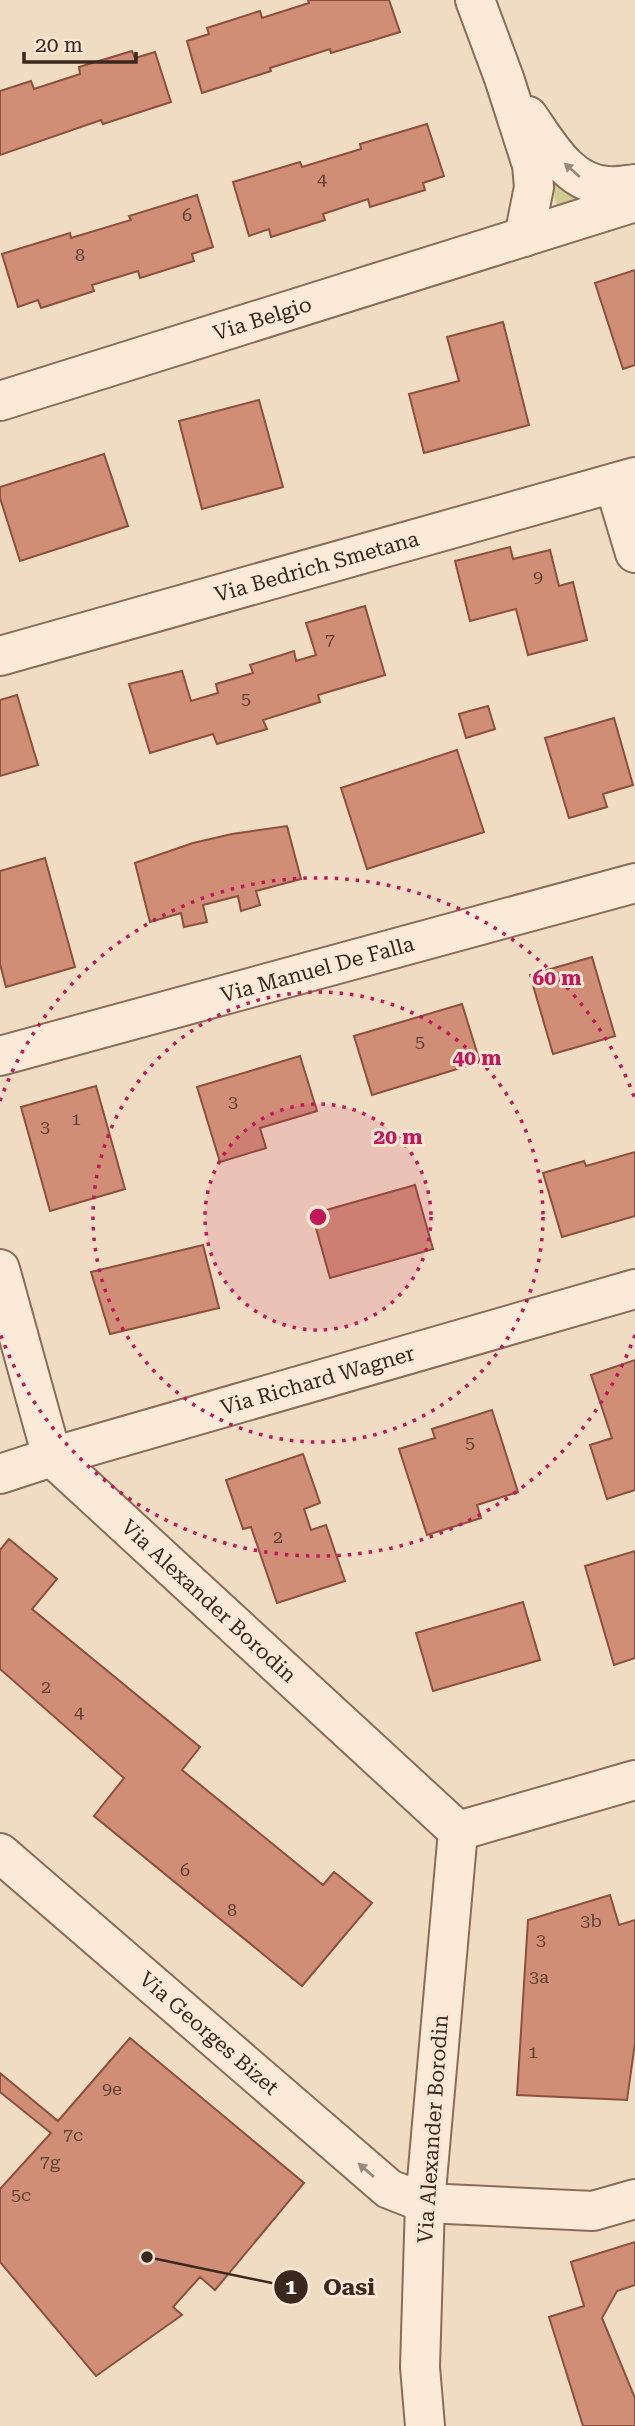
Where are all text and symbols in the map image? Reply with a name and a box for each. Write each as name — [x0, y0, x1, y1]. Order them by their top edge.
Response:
scale bar — [24, 21, 136, 65]
text: 20 m — [35, 33, 83, 57]
one-way arrow — [563, 162, 581, 178]
house number: 4 — [317, 168, 327, 189]
house number: 6 — [182, 204, 192, 225]
house number: 8 — [75, 244, 85, 265]
street label: Via Belgio — [210, 292, 314, 345]
street label: Via Bedrich Smetana — [212, 526, 422, 607]
house number: 9 — [533, 566, 543, 587]
house number: 7 — [325, 629, 335, 650]
house number: 5 — [241, 688, 251, 709]
street label: Via Manuel De Falla — [218, 932, 417, 1007]
text: 60 m — [532, 966, 582, 990]
house number: 5 — [415, 1031, 425, 1052]
text: 40 m — [452, 1046, 502, 1070]
house number: 3 — [228, 1091, 238, 1112]
house number: 1 — [71, 1108, 81, 1129]
house number: 3 — [40, 1116, 50, 1137]
text: 20 m — [373, 1125, 423, 1149]
centre of rings — [306, 1205, 330, 1229]
street label: Via Richard Wagner — [218, 1341, 418, 1420]
house number: 5 — [465, 1432, 475, 1453]
street label: Via Alexander Borodin — [116, 1515, 301, 1688]
house number: 2 — [273, 1526, 283, 1547]
house number: 2 — [41, 1676, 51, 1697]
house number: 4 — [74, 1701, 84, 1722]
house number: 6 — [180, 1859, 190, 1880]
house number: 8 — [227, 1899, 237, 1920]
house number: 3b — [580, 1910, 602, 1931]
house number: 3 — [536, 1929, 546, 1950]
house number: 3a — [529, 1966, 549, 1987]
street label: Via Georges Bizet — [134, 1967, 283, 2100]
street label: Via Alexander Borodin — [413, 2014, 453, 2244]
house number: 1 — [528, 2041, 538, 2062]
house number: 9e — [102, 2078, 122, 2099]
house number: 7c — [63, 2124, 83, 2145]
house number: 7g — [40, 2151, 61, 2172]
one-way arrow — [358, 2163, 375, 2178]
house number: 5c — [11, 2184, 31, 2205]
callout: Oasi — [274, 2265, 389, 2309]
text: Oasi — [323, 2274, 375, 2301]
text: 1 — [285, 2275, 297, 2299]

